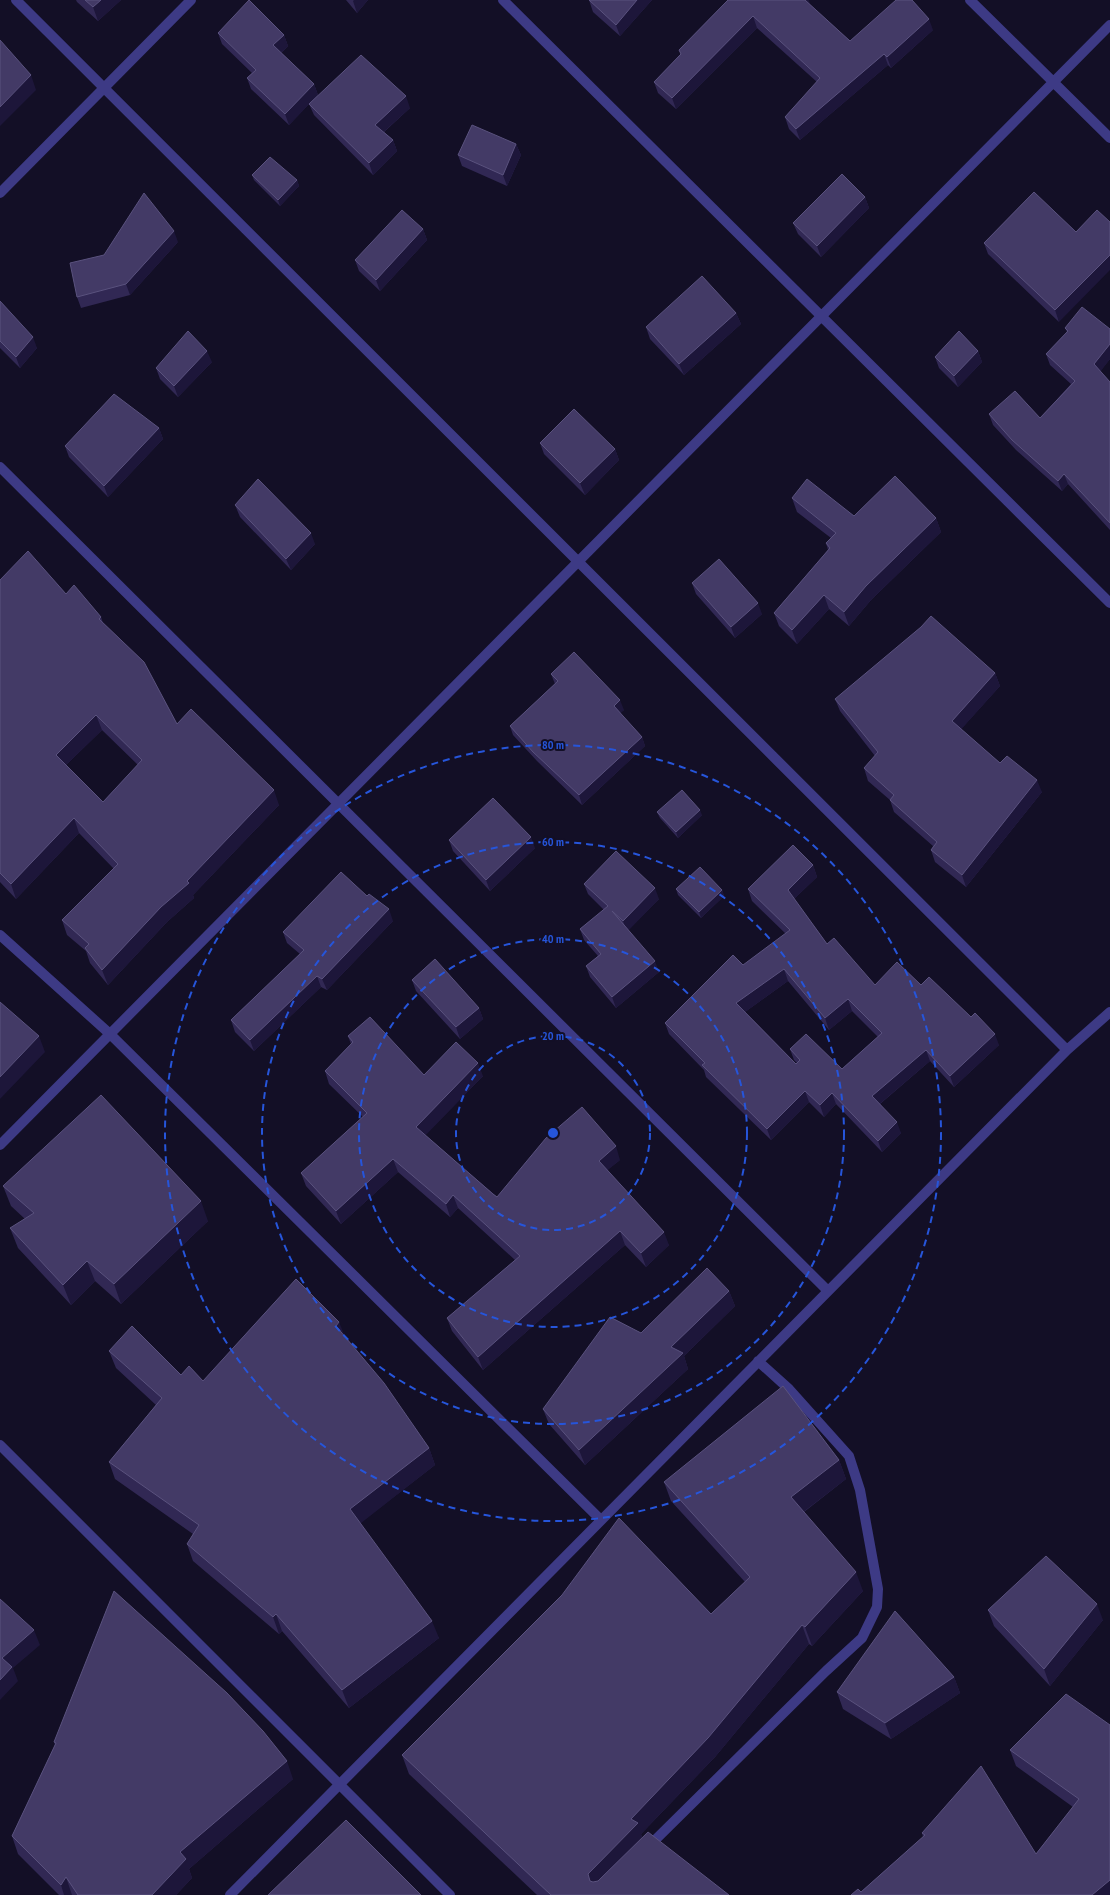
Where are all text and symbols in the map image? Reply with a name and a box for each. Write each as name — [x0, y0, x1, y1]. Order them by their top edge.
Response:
text: 80 m — [542, 737, 564, 752]
text: 60 m — [542, 834, 564, 849]
text: 40 m — [542, 931, 564, 946]
text: 20 m — [542, 1028, 564, 1043]
centre of rings — [546, 1126, 560, 1140]

